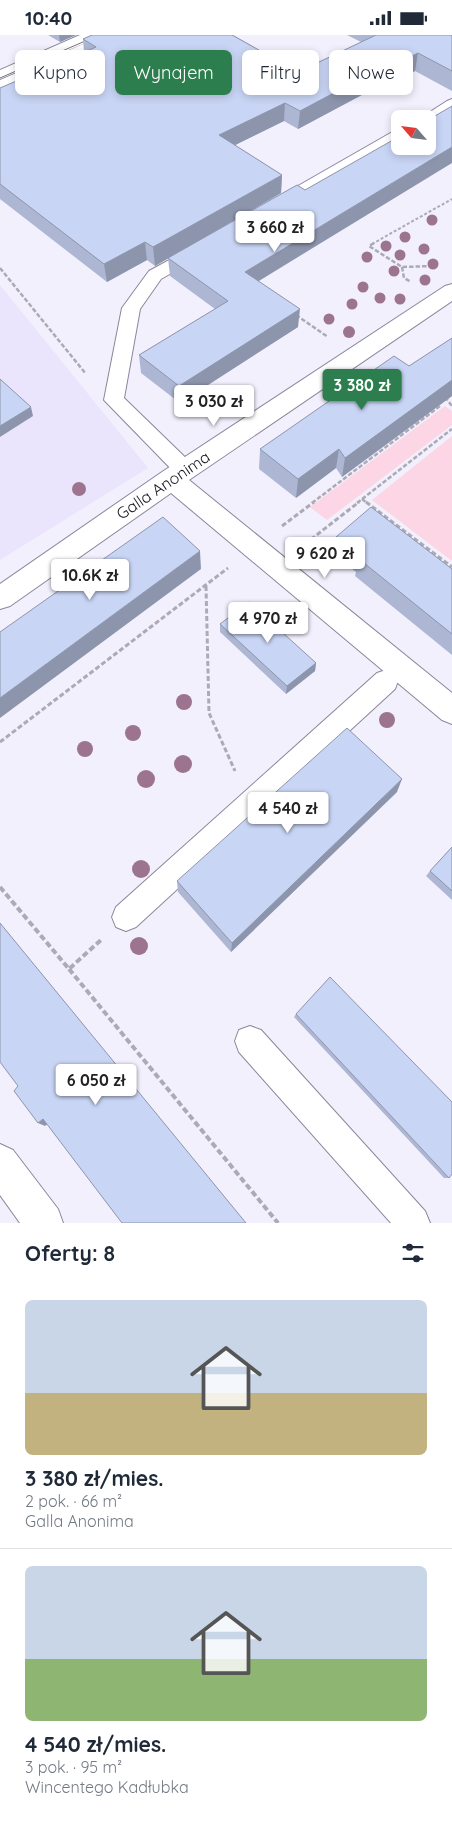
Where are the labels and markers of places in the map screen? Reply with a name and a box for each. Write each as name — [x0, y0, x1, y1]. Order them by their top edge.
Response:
pin: 3 660 zł — [223, 211, 327, 253]
pin: 3 380 zł — [310, 369, 414, 411]
pin: 3 030 zł — [162, 385, 266, 427]
pin: 9 620 zł — [273, 537, 377, 579]
pin: 10.6K zł — [38, 559, 142, 601]
pin: 4 970 zł — [216, 601, 320, 644]
pin: 4 540 zł — [236, 791, 340, 834]
pin: 6 050 zł — [44, 1063, 148, 1106]

